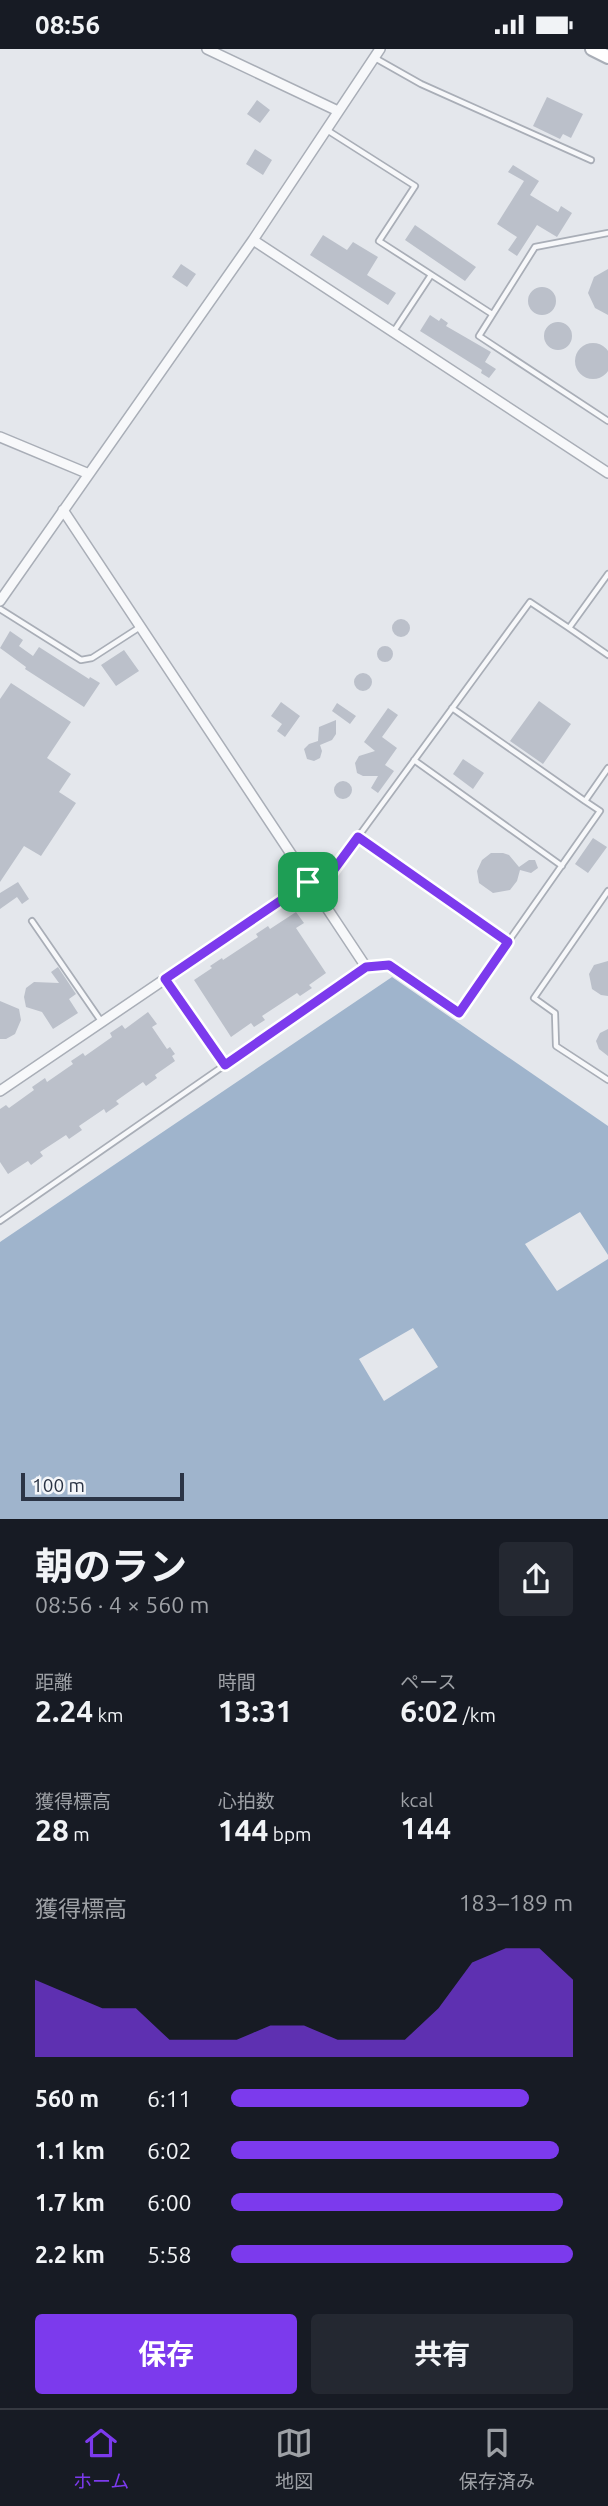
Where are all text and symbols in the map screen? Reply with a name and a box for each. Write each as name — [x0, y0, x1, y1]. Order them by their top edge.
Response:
text: 08:56 — [35, 10, 100, 39]
pin — [278, 852, 338, 912]
icon: arrive — [289, 863, 327, 901]
scale bar — [21, 1470, 184, 1502]
text: 100 m — [32, 1474, 85, 1496]
button: share — [499, 1542, 573, 1616]
text: 朝のラン — [35, 1545, 187, 1587]
text: 08:56 · 4 × 560 m — [35, 1592, 209, 1617]
text: 距離 — [35, 1671, 73, 1693]
text: 時間 — [218, 1671, 256, 1693]
text: ペース — [400, 1671, 456, 1693]
text: 2.24 — [35, 1694, 93, 1728]
text: 13:31 — [218, 1694, 293, 1728]
text: 6:02 — [400, 1694, 458, 1728]
text: km — [93, 1704, 123, 1726]
text: /km — [458, 1704, 496, 1726]
text: kcal — [400, 1789, 433, 1811]
text: 獲得標高 — [35, 1790, 111, 1812]
text: 心拍数 — [218, 1790, 275, 1812]
text: 144 — [400, 1811, 451, 1845]
text: 28 — [35, 1813, 69, 1847]
text: 144 — [218, 1813, 268, 1847]
text: m — [69, 1823, 90, 1845]
text: bpm — [268, 1823, 311, 1845]
text: 183–189 m — [459, 1890, 573, 1915]
text: 獲得標高 — [35, 1896, 127, 1921]
text: 560 m — [35, 2086, 99, 2111]
text: 6:11 — [147, 2086, 192, 2111]
text: 1.1 km — [35, 2138, 105, 2163]
text: 6:02 — [147, 2138, 192, 2163]
text: 1.7 km — [35, 2190, 105, 2215]
text: 6:00 — [147, 2190, 192, 2215]
text: 2.2 km — [35, 2242, 105, 2267]
text: 5:58 — [147, 2242, 192, 2267]
button: 保存 — [35, 2314, 297, 2394]
button: 共有 — [311, 2314, 573, 2394]
tab: ホーム — [73, 2424, 129, 2493]
tab: 地図 — [275, 2424, 313, 2493]
tab: 保存済み — [459, 2424, 535, 2493]

